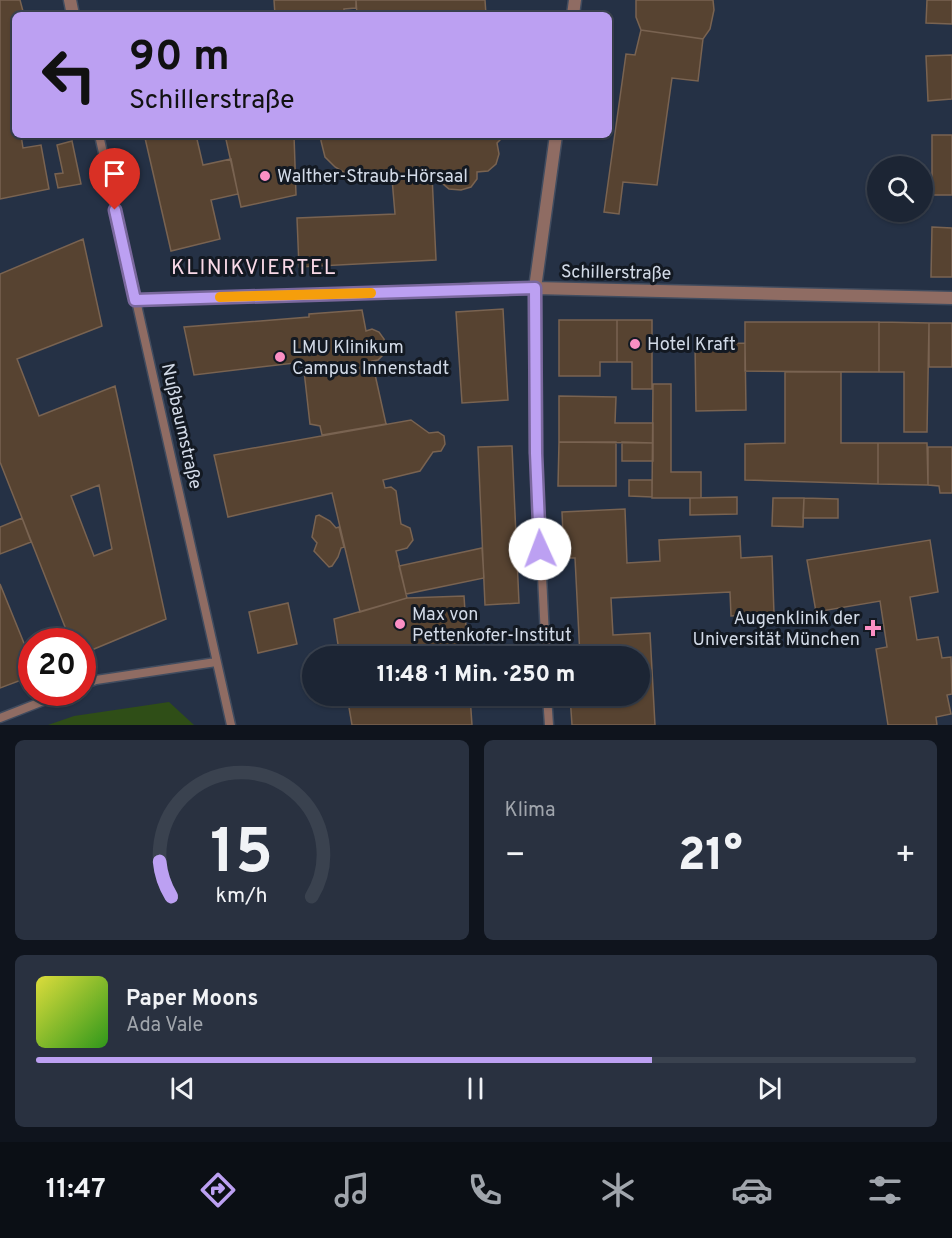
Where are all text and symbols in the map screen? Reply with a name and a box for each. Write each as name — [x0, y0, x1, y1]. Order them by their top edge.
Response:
text: 90 m — [129, 32, 230, 85]
icon: left — [30, 36, 108, 114]
text: Schillerstraße — [129, 84, 295, 118]
pin — [89, 148, 140, 210]
map controls — [867, 156, 933, 222]
button: search — [867, 156, 933, 222]
icon: arrive — [98, 157, 131, 190]
place label: Walther-Straub-Hörsaal — [277, 166, 468, 189]
marker: Walther-Straub-Hörsaal — [258, 169, 272, 183]
district label: KLINIKVIERTEL — [171, 255, 337, 282]
street label: Schillerstraße — [561, 261, 671, 286]
place label: Hotel Kraft — [647, 334, 736, 357]
place label: LMU Klinikum Campus Innenstadt — [292, 337, 449, 381]
marker: Hotel Kraft — [628, 337, 642, 351]
marker: LMU Klinikum Campus Innenstadt — [273, 350, 287, 364]
street label: Nußbaumstraße — [155, 361, 206, 491]
position arrow — [508, 517, 572, 581]
place label: Max von Pettenkofer-Institut — [412, 604, 572, 648]
place label: Augenklinik der Universität München — [693, 608, 860, 652]
marker: Max von Pettenkofer-Institut — [393, 617, 407, 631]
marker: Augenklinik der Universität München — [864, 619, 882, 637]
speed limit sign: 20 — [18, 628, 96, 706]
text: 11:48 · 1 Min. · 250 m — [377, 662, 575, 689]
text: Klima — [505, 798, 556, 824]
text: 15 — [210, 816, 273, 895]
text: 21° — [678, 829, 743, 886]
text: − — [505, 836, 526, 878]
text: + — [895, 836, 916, 878]
text: km/h — [216, 883, 268, 910]
text: Paper Moons — [126, 986, 258, 1013]
text: Ada Vale — [126, 1013, 203, 1039]
icon: previous — [166, 1072, 199, 1105]
icon: pause — [459, 1072, 492, 1105]
icon: next — [753, 1072, 786, 1105]
icon: directions — [197, 1169, 239, 1211]
icon: music — [331, 1169, 373, 1211]
icon: phone — [464, 1169, 506, 1211]
icon: climate — [597, 1169, 639, 1211]
icon: car — [731, 1169, 773, 1211]
icon: filters — [864, 1169, 906, 1211]
text: 11:47 — [46, 1173, 106, 1207]

